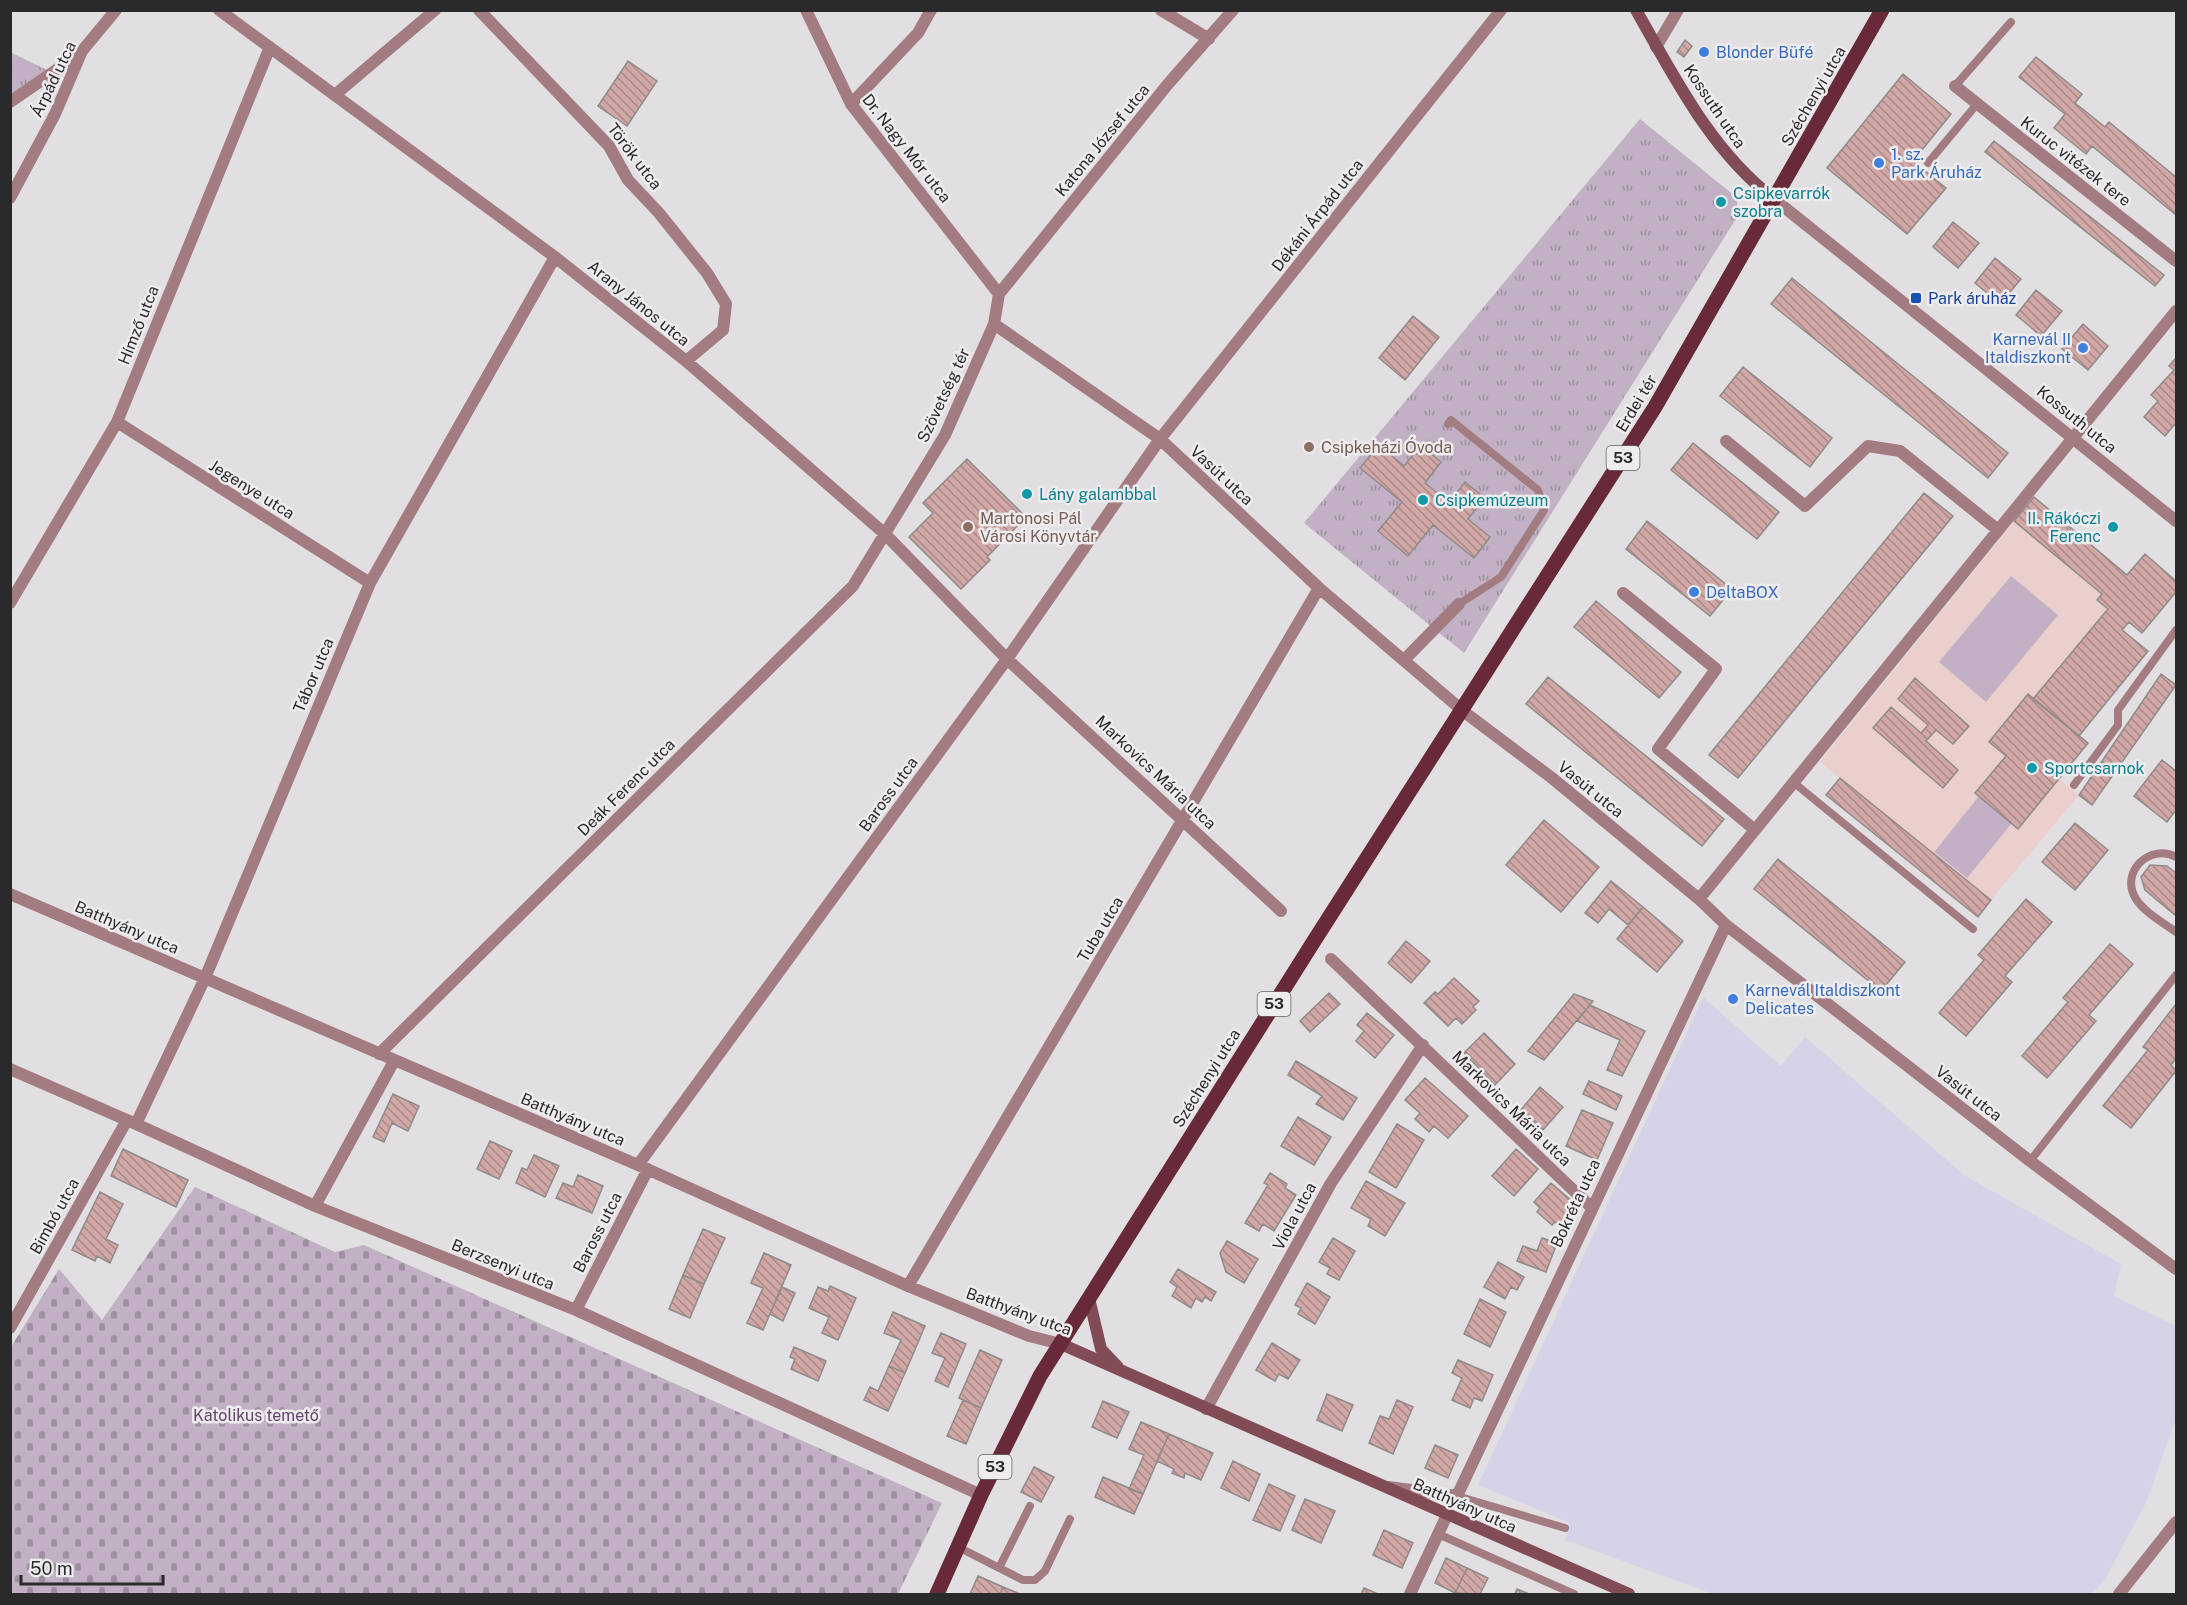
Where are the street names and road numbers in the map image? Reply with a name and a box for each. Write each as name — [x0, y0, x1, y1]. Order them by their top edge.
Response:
street label: Árpád utca — [26, 38, 80, 120]
street label: Széchenyi utca — [1777, 43, 1850, 150]
street label: Kossuth utca — [1680, 61, 1750, 152]
street label: Katona József utca — [1051, 80, 1153, 200]
street label: Dr. Nagy Mór utca — [858, 90, 955, 206]
street label: Kuruc vitézek tere — [2017, 113, 2135, 210]
street label: Török utca — [603, 119, 666, 193]
street label: Dékáni Árpád utca — [1267, 155, 1367, 275]
street label: Arany János utca — [584, 257, 693, 350]
street label: Hímző utca — [114, 283, 163, 367]
street label: Szövetség tér — [913, 345, 974, 446]
street label: Erdei tér — [1612, 371, 1661, 435]
street label: Kossuth utca — [2033, 381, 2120, 457]
street label: Vasút utca — [1186, 441, 1257, 509]
road number: 53 — [1606, 446, 1640, 470]
street label: Jegenye utca — [206, 456, 298, 523]
street label: Tábor utca — [289, 635, 338, 715]
street label: Markovics Mária utca — [1091, 712, 1220, 833]
street label: Deák Ferenc utca — [574, 735, 679, 840]
street label: Baross utca — [855, 753, 922, 835]
street label: Vasút utca — [1554, 757, 1627, 822]
street label: Tuba utca — [1074, 893, 1127, 965]
street label: Batthyány utca — [72, 897, 182, 958]
road number: 53 — [1258, 992, 1290, 1016]
street label: Széchenyi utca — [1169, 1026, 1244, 1131]
street label: Markovics Mária utca — [1448, 1047, 1575, 1170]
street label: Vasút utca — [1932, 1062, 2006, 1125]
street label: Batthyány utca — [518, 1089, 628, 1150]
street label: Bokréta utca — [1547, 1156, 1604, 1250]
street label: Bimbó utca — [26, 1175, 83, 1257]
street label: Viola utca — [1269, 1179, 1320, 1253]
street label: Baross utca — [569, 1189, 626, 1275]
street label: Berzsenyi utca — [449, 1235, 557, 1294]
street label: Batthyány utca — [963, 1284, 1074, 1339]
road number: 53 — [978, 1455, 1012, 1479]
street label: Batthyány utca — [1410, 1474, 1519, 1537]

